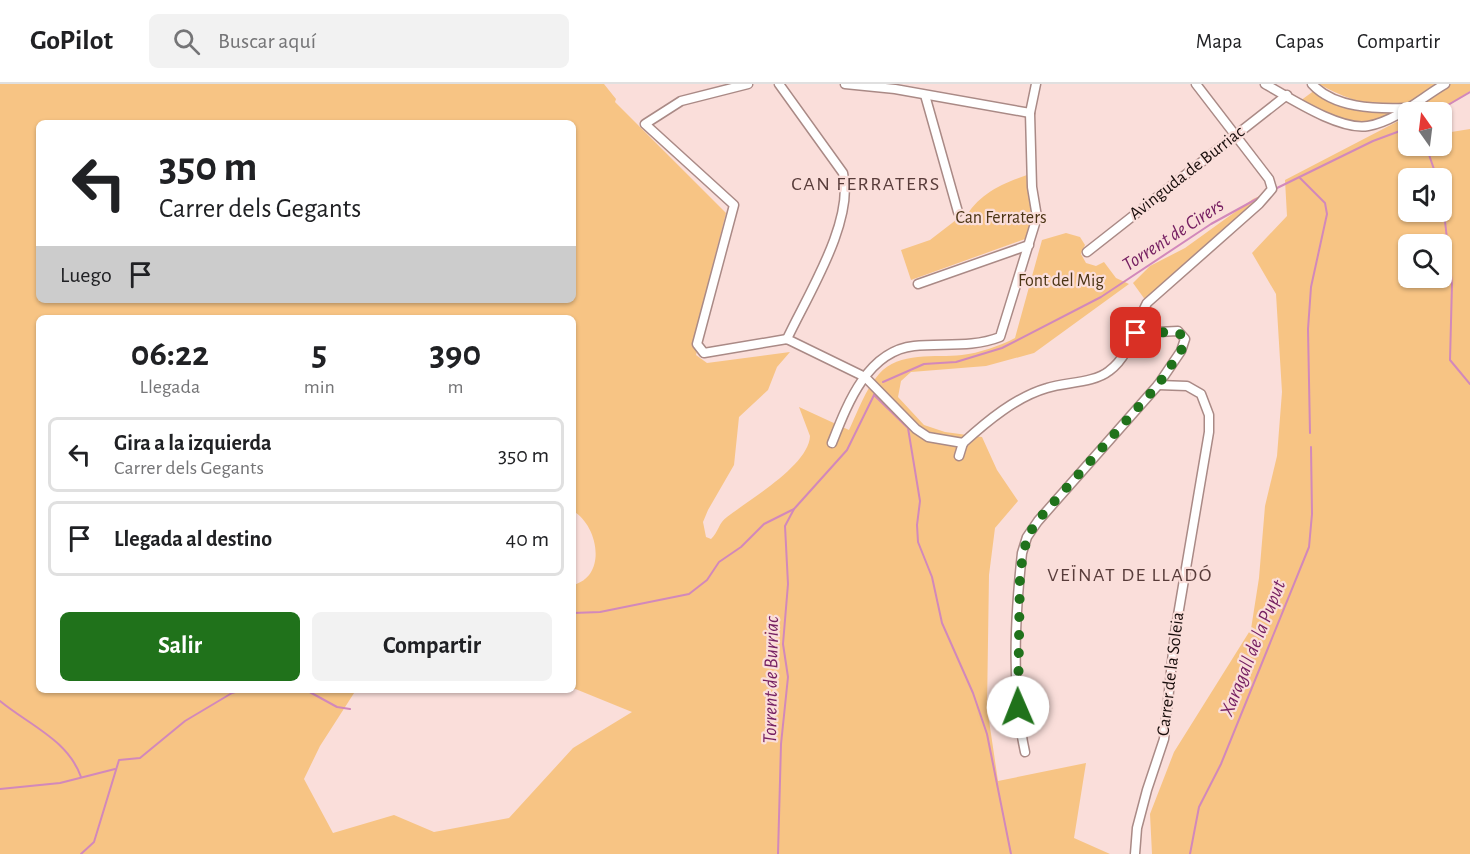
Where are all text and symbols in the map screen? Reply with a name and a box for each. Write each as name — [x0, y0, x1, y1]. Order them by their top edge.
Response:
search box — [149, 14, 569, 68]
icon: search — [170, 25, 203, 58]
text: GoPilot — [30, 27, 113, 55]
text: Buscar aquí — [218, 30, 316, 52]
text: Mapa — [1196, 31, 1242, 52]
text: Capas — [1275, 31, 1324, 52]
text: Compartir — [1357, 31, 1440, 52]
north arrow — [1398, 102, 1452, 156]
map controls — [1398, 102, 1452, 288]
street label: Avinguda de Burriac — [1126, 123, 1248, 223]
icon: left — [60, 144, 138, 222]
text: 350 m — [159, 146, 257, 188]
button: sound — [1398, 168, 1452, 222]
district label: CAN FERRATERS — [791, 174, 941, 194]
text: Carrer dels Gegants — [159, 195, 361, 222]
water label: Torrent de Cirers — [1119, 195, 1228, 275]
park label: Can Ferraters — [955, 209, 1047, 227]
button: search — [1398, 234, 1452, 288]
icon: arrive — [124, 258, 157, 291]
text: Luego — [60, 264, 112, 286]
park label: Font del Mig — [1018, 272, 1104, 290]
pin — [1110, 307, 1161, 358]
icon: arrive — [1119, 316, 1152, 349]
text: 06:22 — [131, 336, 209, 372]
text: 5 — [312, 336, 327, 372]
text: 390 — [430, 336, 481, 372]
text: Llegada — [140, 377, 200, 397]
text: min — [304, 377, 335, 397]
text: m — [447, 377, 463, 397]
text: Gira a la izquierda — [114, 432, 272, 454]
icon: left — [63, 438, 96, 471]
text: 350 m — [498, 444, 549, 466]
text: Carrer dels Gegants — [114, 458, 264, 478]
icon: arrive — [63, 522, 96, 555]
text: Llegada al destino — [114, 528, 272, 550]
text: 40 m — [506, 528, 549, 550]
district label: VEÏNAT DE LLADÓ — [1047, 564, 1213, 585]
water label: Xaragall de la Puput — [1216, 577, 1290, 720]
street label: Carrer de la Soleia — [1154, 611, 1188, 737]
button: Salir — [60, 612, 300, 681]
button: Compartir — [312, 612, 552, 681]
water label: Torrent de Burriac — [760, 616, 782, 744]
position arrow — [986, 675, 1050, 739]

